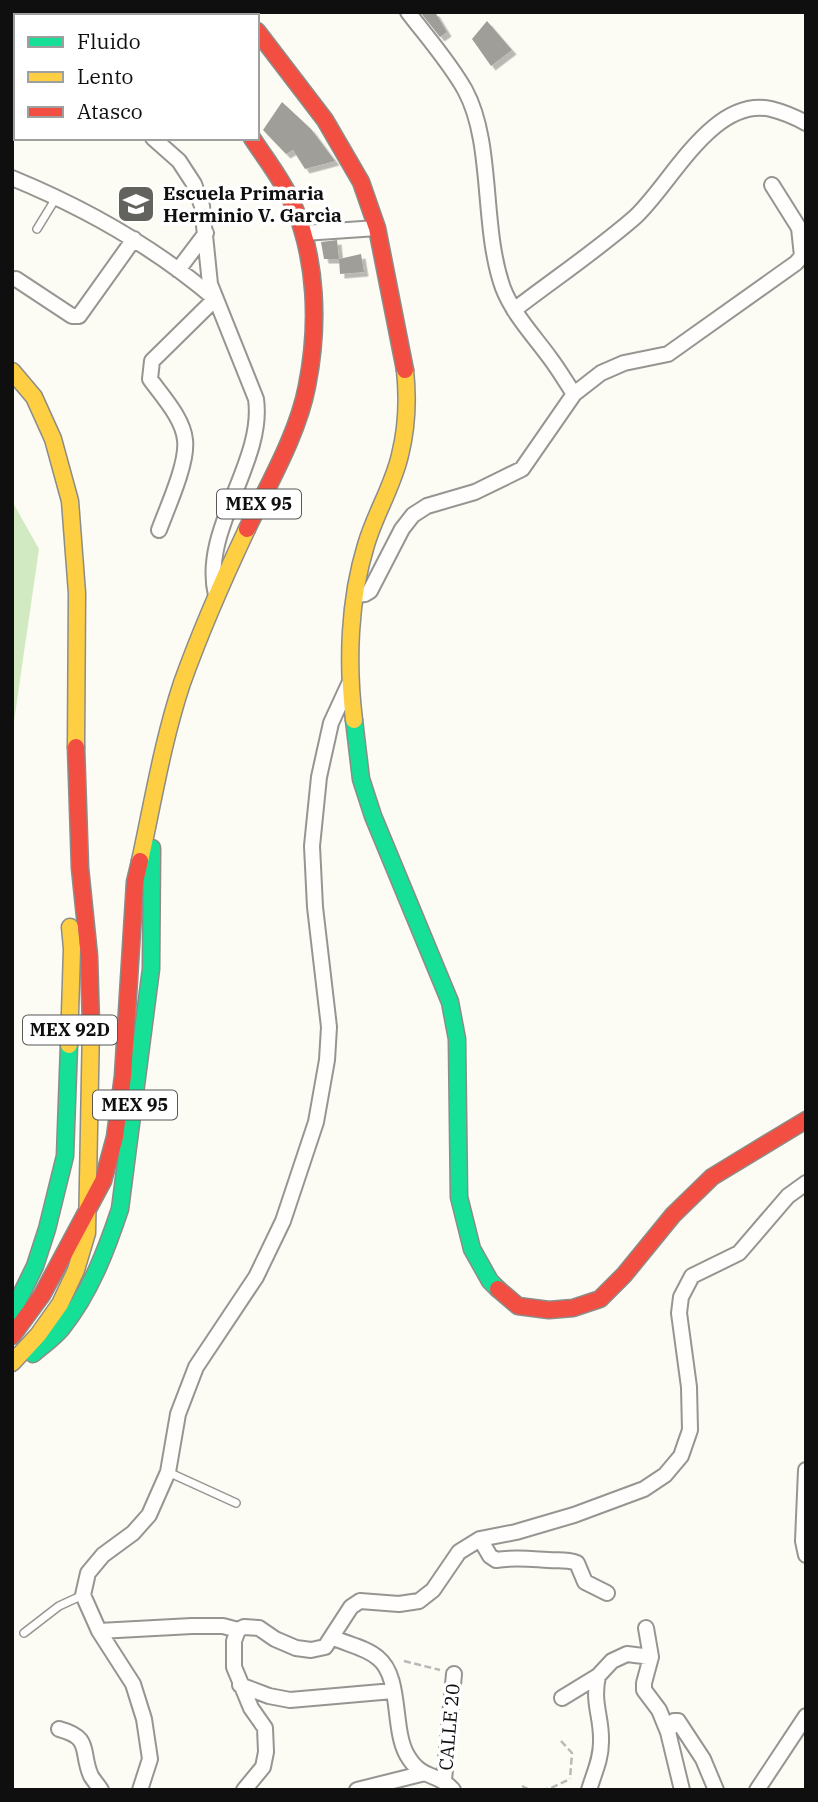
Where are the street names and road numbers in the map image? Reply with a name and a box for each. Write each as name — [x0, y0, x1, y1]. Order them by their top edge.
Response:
road number: MEX 95 — [217, 490, 301, 518]
road number: MEX 92D — [23, 1015, 117, 1044]
road number: MEX 95 — [93, 1090, 177, 1120]
street label: CALLE 20 — [433, 1683, 465, 1771]

